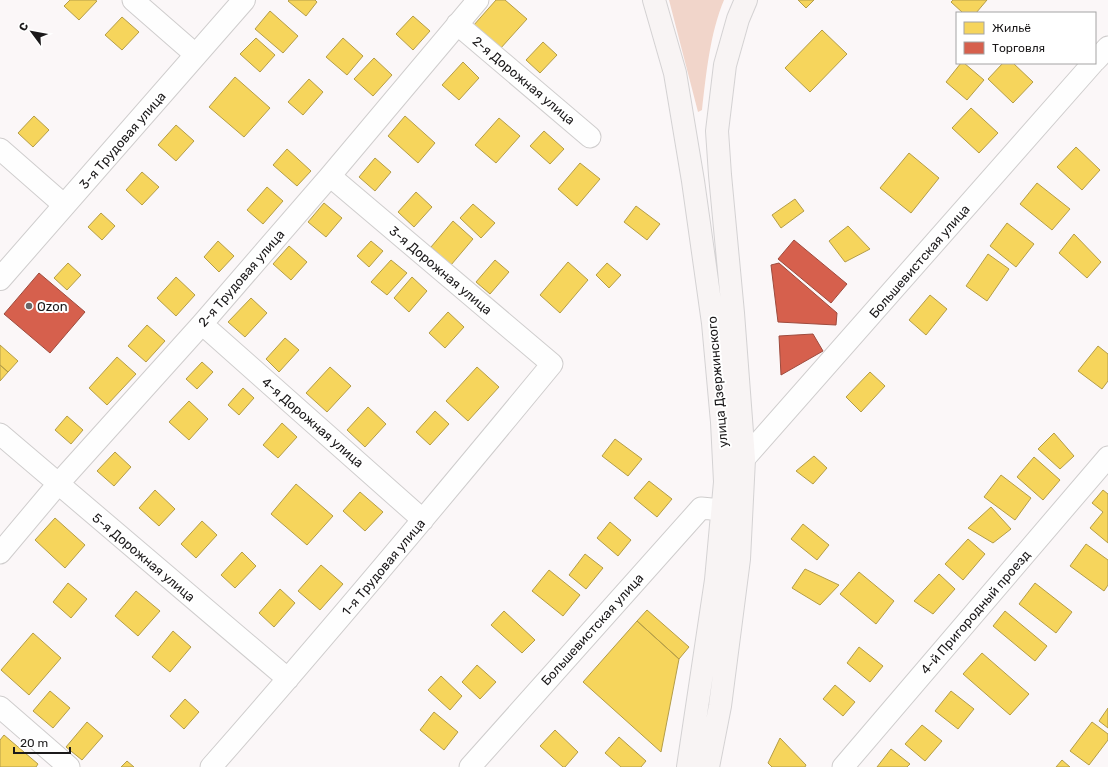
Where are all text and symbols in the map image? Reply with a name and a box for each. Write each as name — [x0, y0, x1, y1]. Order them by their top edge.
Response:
north arrow — [12, 12, 52, 52]
legend — [956, 12, 1096, 64]
text: С — [16, 20, 32, 34]
text: Жильё — [992, 21, 1031, 35]
street label: 2-я Дорожная улица — [469, 33, 578, 128]
text: Торговля — [992, 41, 1045, 55]
street label: 3-я Трудовая улица — [76, 89, 169, 192]
street label: Большевистская улица — [866, 202, 973, 321]
street label: 3-я Дорожная улица — [386, 223, 495, 318]
street label: 2-я Трудовая улица — [195, 227, 288, 330]
place label: Ozon — [37, 299, 68, 314]
marker: Ozon — [24, 301, 34, 311]
street label: улица Дзержинского — [704, 316, 731, 448]
street label: 4-я Дорожная улица — [259, 374, 367, 471]
street label: 5-я Дорожная улица — [89, 510, 198, 605]
street label: 1-я Трудовая улица — [339, 516, 428, 619]
street label: 4-й Пригородный проезд — [917, 547, 1033, 677]
street label: Большевистская улица — [538, 570, 647, 688]
scale bar — [14, 729, 70, 755]
text: 20 m — [20, 736, 48, 750]

